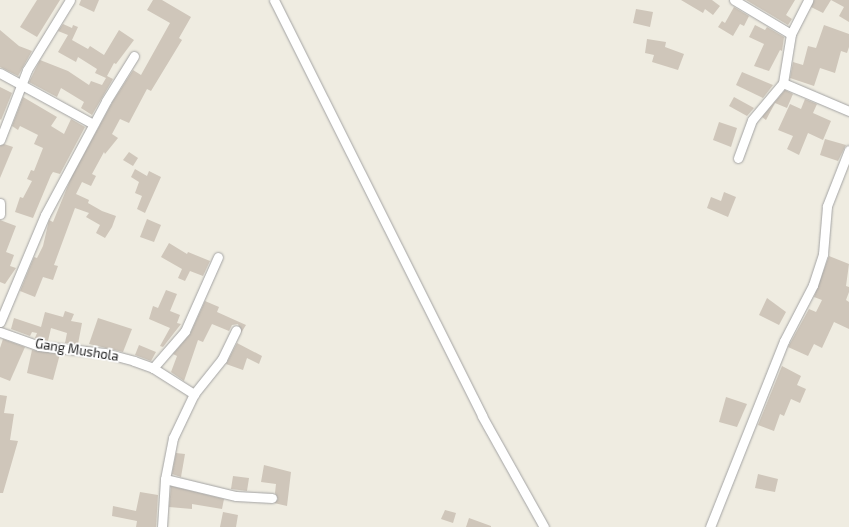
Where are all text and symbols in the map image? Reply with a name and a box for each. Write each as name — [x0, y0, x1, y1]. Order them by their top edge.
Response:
street label: Gang Mushola — [34, 336, 120, 364]

